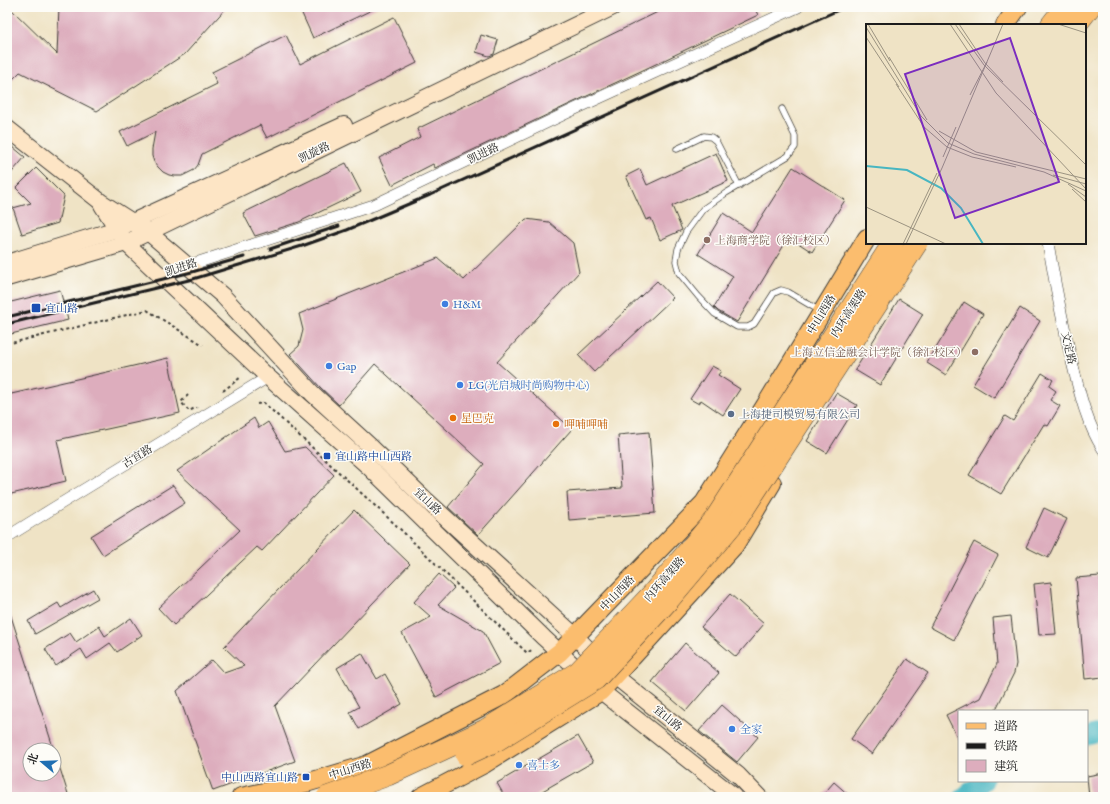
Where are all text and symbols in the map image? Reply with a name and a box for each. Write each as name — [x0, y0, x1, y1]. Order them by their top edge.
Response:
inset map — [866, 24, 1086, 244]
street label: 凯旋路 — [297, 139, 332, 166]
street label: 凯进路 — [466, 140, 501, 167]
place label: 上海商学院（徐汇校区） — [715, 234, 836, 248]
marker: 上海商学院（徐汇校区） — [702, 235, 712, 245]
street label: 凯进路 — [163, 256, 199, 280]
street label: 内环高架路 — [828, 287, 870, 340]
street label: 中山西路 — [805, 292, 839, 337]
place label: H&M — [453, 298, 482, 312]
marker: H&M — [440, 299, 450, 309]
marker: 宜山路 — [30, 302, 42, 314]
place label: 宜山路 — [45, 302, 78, 316]
street label: 文定路 — [1057, 331, 1079, 366]
place label: 上海立信金融会计学院（徐汇校区） — [791, 346, 967, 360]
marker: 上海立信金融会计学院（徐汇校区） — [970, 347, 980, 357]
place label: Gap — [337, 360, 356, 374]
marker: Gap — [324, 361, 334, 371]
place label: LG(光启城时尚购物中心) — [468, 379, 589, 393]
marker: LG(光启城时尚购物中心) — [455, 380, 465, 390]
place label: 上海捷司模贸易有限公司 — [739, 408, 860, 422]
marker: 上海捷司模贸易有限公司 — [726, 409, 736, 419]
place label: 星巴克 — [461, 412, 494, 426]
marker: 星巴克 — [448, 413, 458, 423]
place label: 呷哺呷哺 — [564, 418, 608, 432]
marker: 呷哺呷哺 — [551, 419, 561, 429]
street label: 古宜路 — [120, 442, 155, 471]
place label: 宜山路中山西路 — [335, 450, 412, 464]
marker: 宜山路中山西路 — [322, 451, 332, 461]
street label: 宜山路 — [410, 485, 444, 518]
street label: 内环高架路 — [641, 554, 688, 605]
street label: 中山西路 — [597, 573, 638, 614]
street label: 宜山路 — [650, 703, 685, 735]
legend — [958, 710, 1088, 782]
text: 道路 — [994, 719, 1018, 734]
place label: 全家 — [740, 723, 762, 737]
marker: 全家 — [727, 724, 737, 734]
text: 铁路 — [994, 739, 1018, 754]
north arrow — [22, 742, 62, 782]
text: 北 — [25, 752, 42, 767]
street label: 中山西路 — [327, 756, 373, 783]
place label: 喜士多 — [527, 759, 560, 773]
text: 建筑 — [994, 759, 1018, 774]
marker: 喜士多 — [514, 760, 524, 770]
place label: 中山西路宜山路 — [221, 771, 298, 785]
marker: 中山西路宜山路 — [301, 772, 311, 782]

